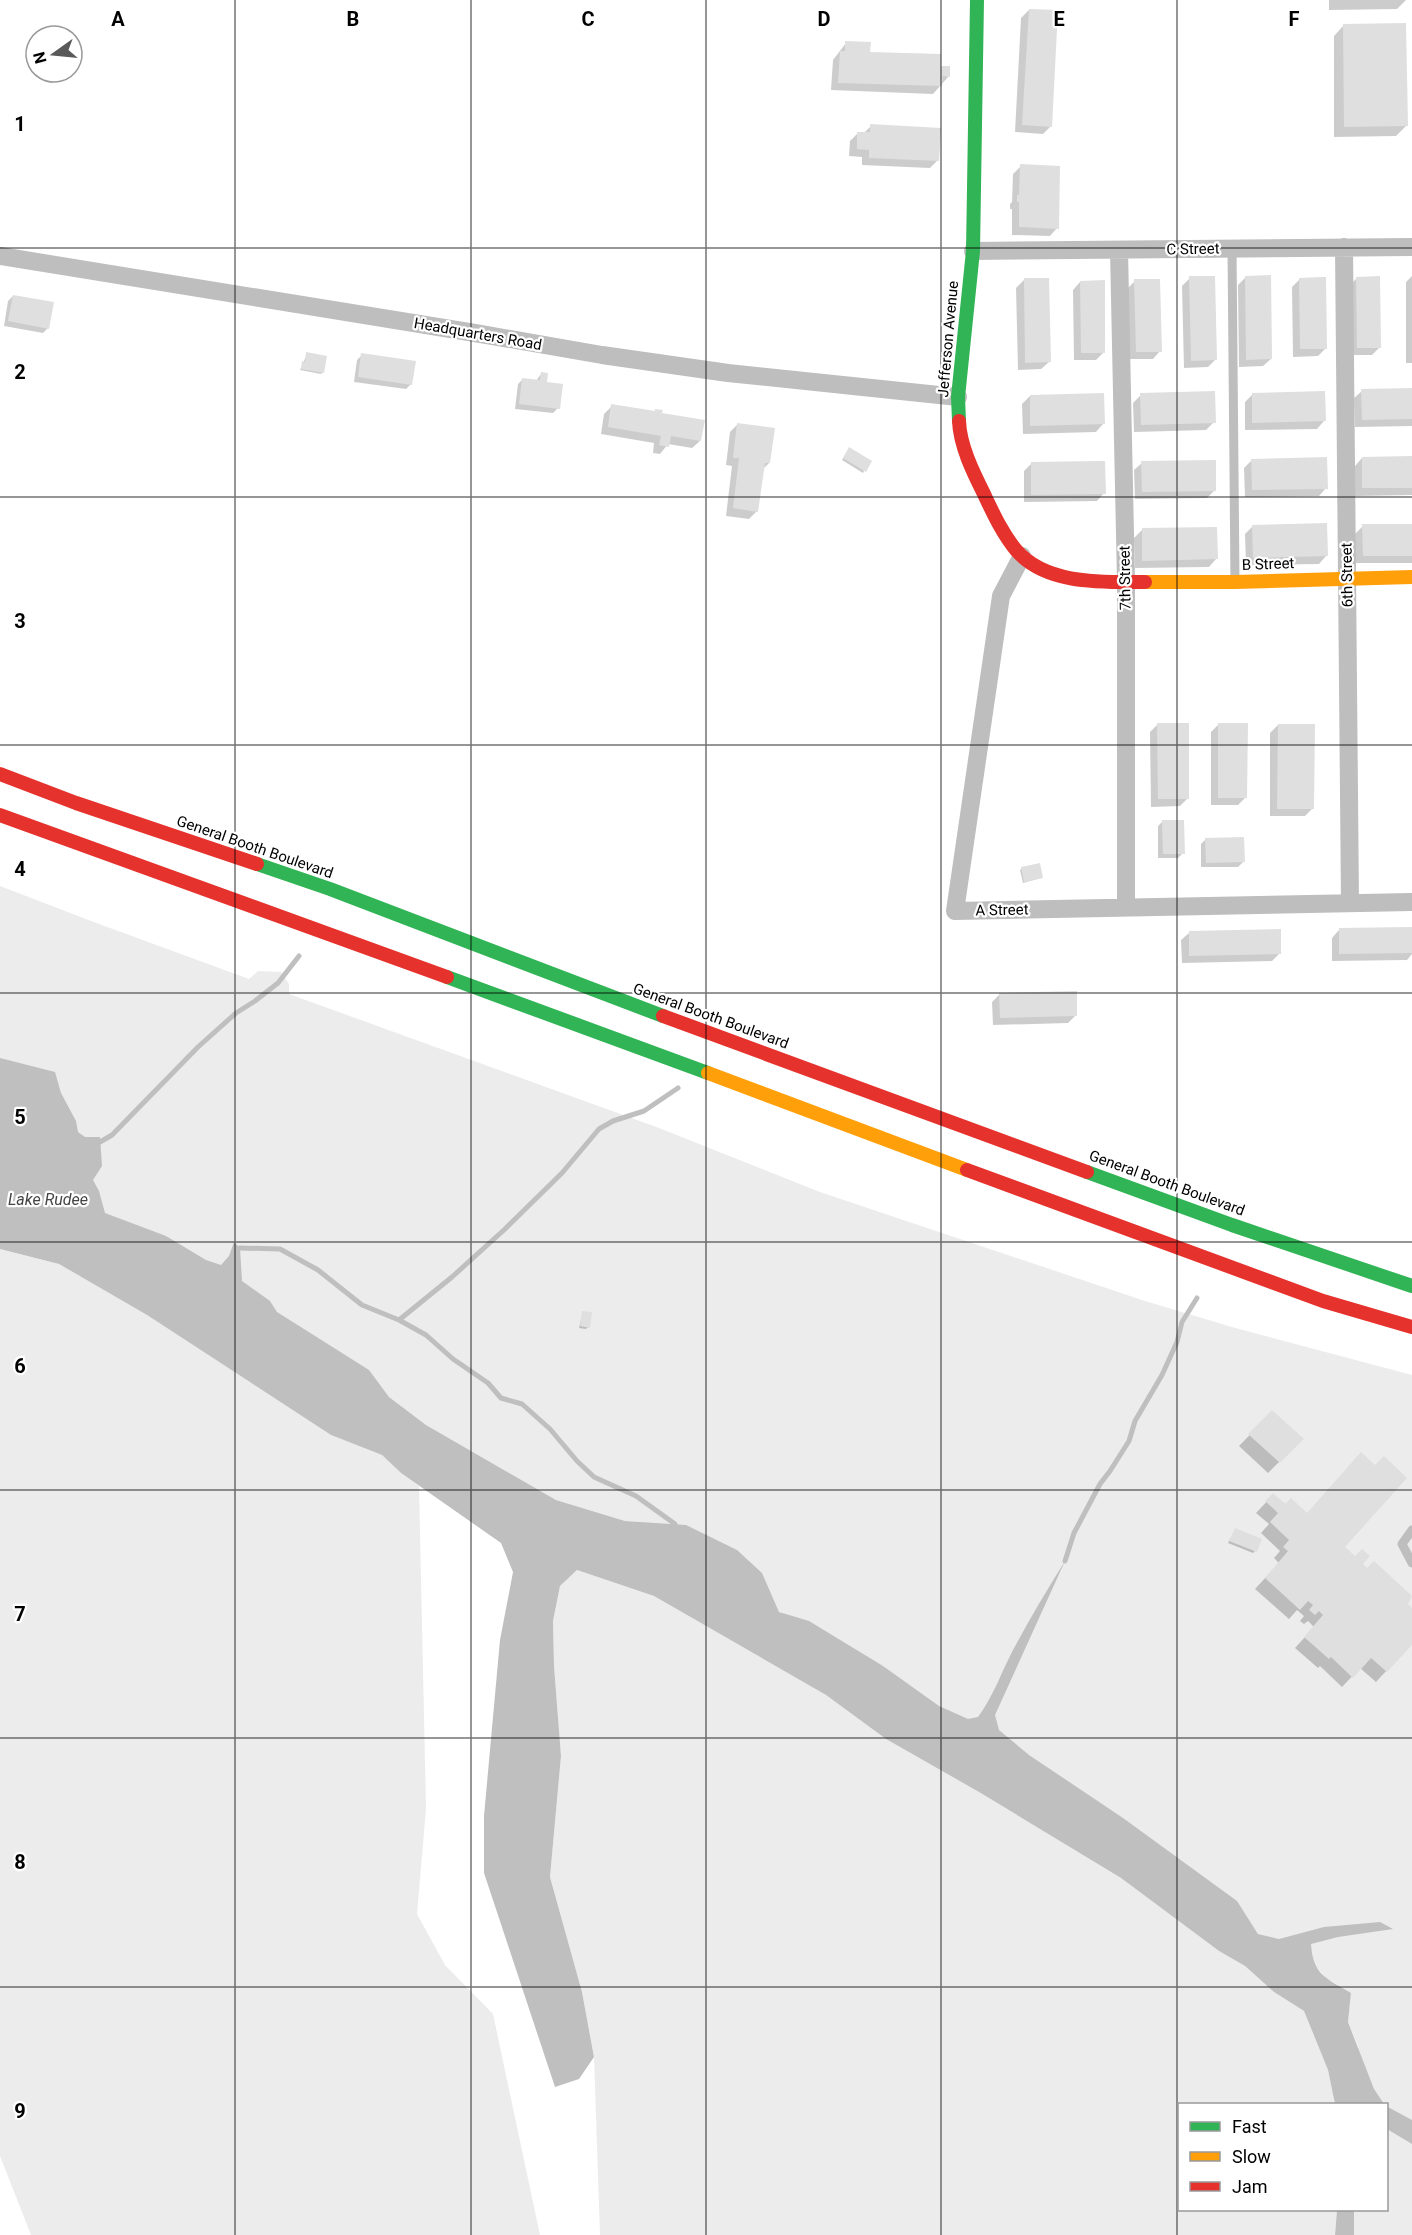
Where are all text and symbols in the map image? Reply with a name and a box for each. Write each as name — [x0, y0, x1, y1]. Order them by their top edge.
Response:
text: A — [111, 7, 125, 31]
text: B — [347, 7, 359, 31]
text: C — [581, 7, 595, 31]
text: D — [818, 7, 831, 31]
text: E — [1053, 7, 1065, 31]
text: F — [1289, 7, 1300, 31]
north arrow — [24, 24, 84, 84]
text: N — [29, 50, 51, 66]
text: 1 — [14, 112, 26, 136]
street label: C Street — [1166, 240, 1220, 258]
street label: Jefferson Avenue — [934, 280, 962, 398]
street label: Headquarters Road — [413, 314, 543, 354]
text: 2 — [14, 360, 26, 384]
street label: 6th Street — [1337, 542, 1357, 608]
street label: 7th Street — [1115, 545, 1135, 611]
street label: B Street — [1241, 554, 1295, 574]
text: 3 — [14, 609, 26, 633]
street label: General Booth Boulevard — [174, 812, 336, 882]
text: 4 — [14, 857, 26, 881]
street label: A Street — [975, 901, 1029, 919]
street label: General Booth Boulevard — [631, 979, 791, 1053]
text: 5 — [14, 1105, 26, 1129]
street label: General Booth Boulevard — [1087, 1146, 1247, 1220]
water label: Lake Rudee — [8, 1190, 88, 1209]
text: 6 — [14, 1354, 26, 1378]
text: 7 — [14, 1602, 26, 1626]
text: 8 — [14, 1850, 26, 1874]
text: 9 — [14, 2099, 26, 2123]
legend — [1178, 2103, 1388, 2211]
text: Fast — [1232, 2116, 1267, 2137]
text: Slow — [1232, 2146, 1271, 2167]
text: Jam — [1232, 2176, 1268, 2197]

